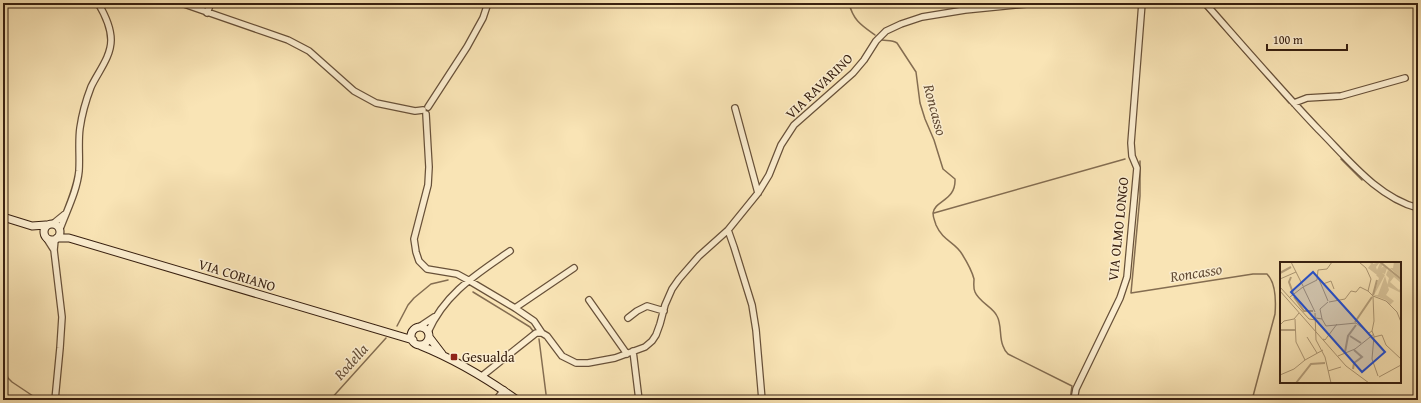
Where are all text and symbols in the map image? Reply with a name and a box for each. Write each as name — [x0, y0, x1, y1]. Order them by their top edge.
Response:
scale bar — [1267, 26, 1347, 52]
text: 100 m — [1273, 31, 1303, 48]
street label: VIA RAVARINO — [781, 49, 857, 123]
water label: Roncasso — [918, 81, 953, 138]
street label: VIA OLMO LONGO — [1103, 176, 1133, 282]
street label: VIA CORIANO — [196, 254, 278, 296]
water label: Roncasso — [1168, 258, 1224, 287]
inset map — [1280, 262, 1401, 383]
water label: Rodella — [328, 339, 373, 385]
place label: Gesualda — [462, 347, 515, 367]
marker: Gesualda — [449, 352, 459, 362]

